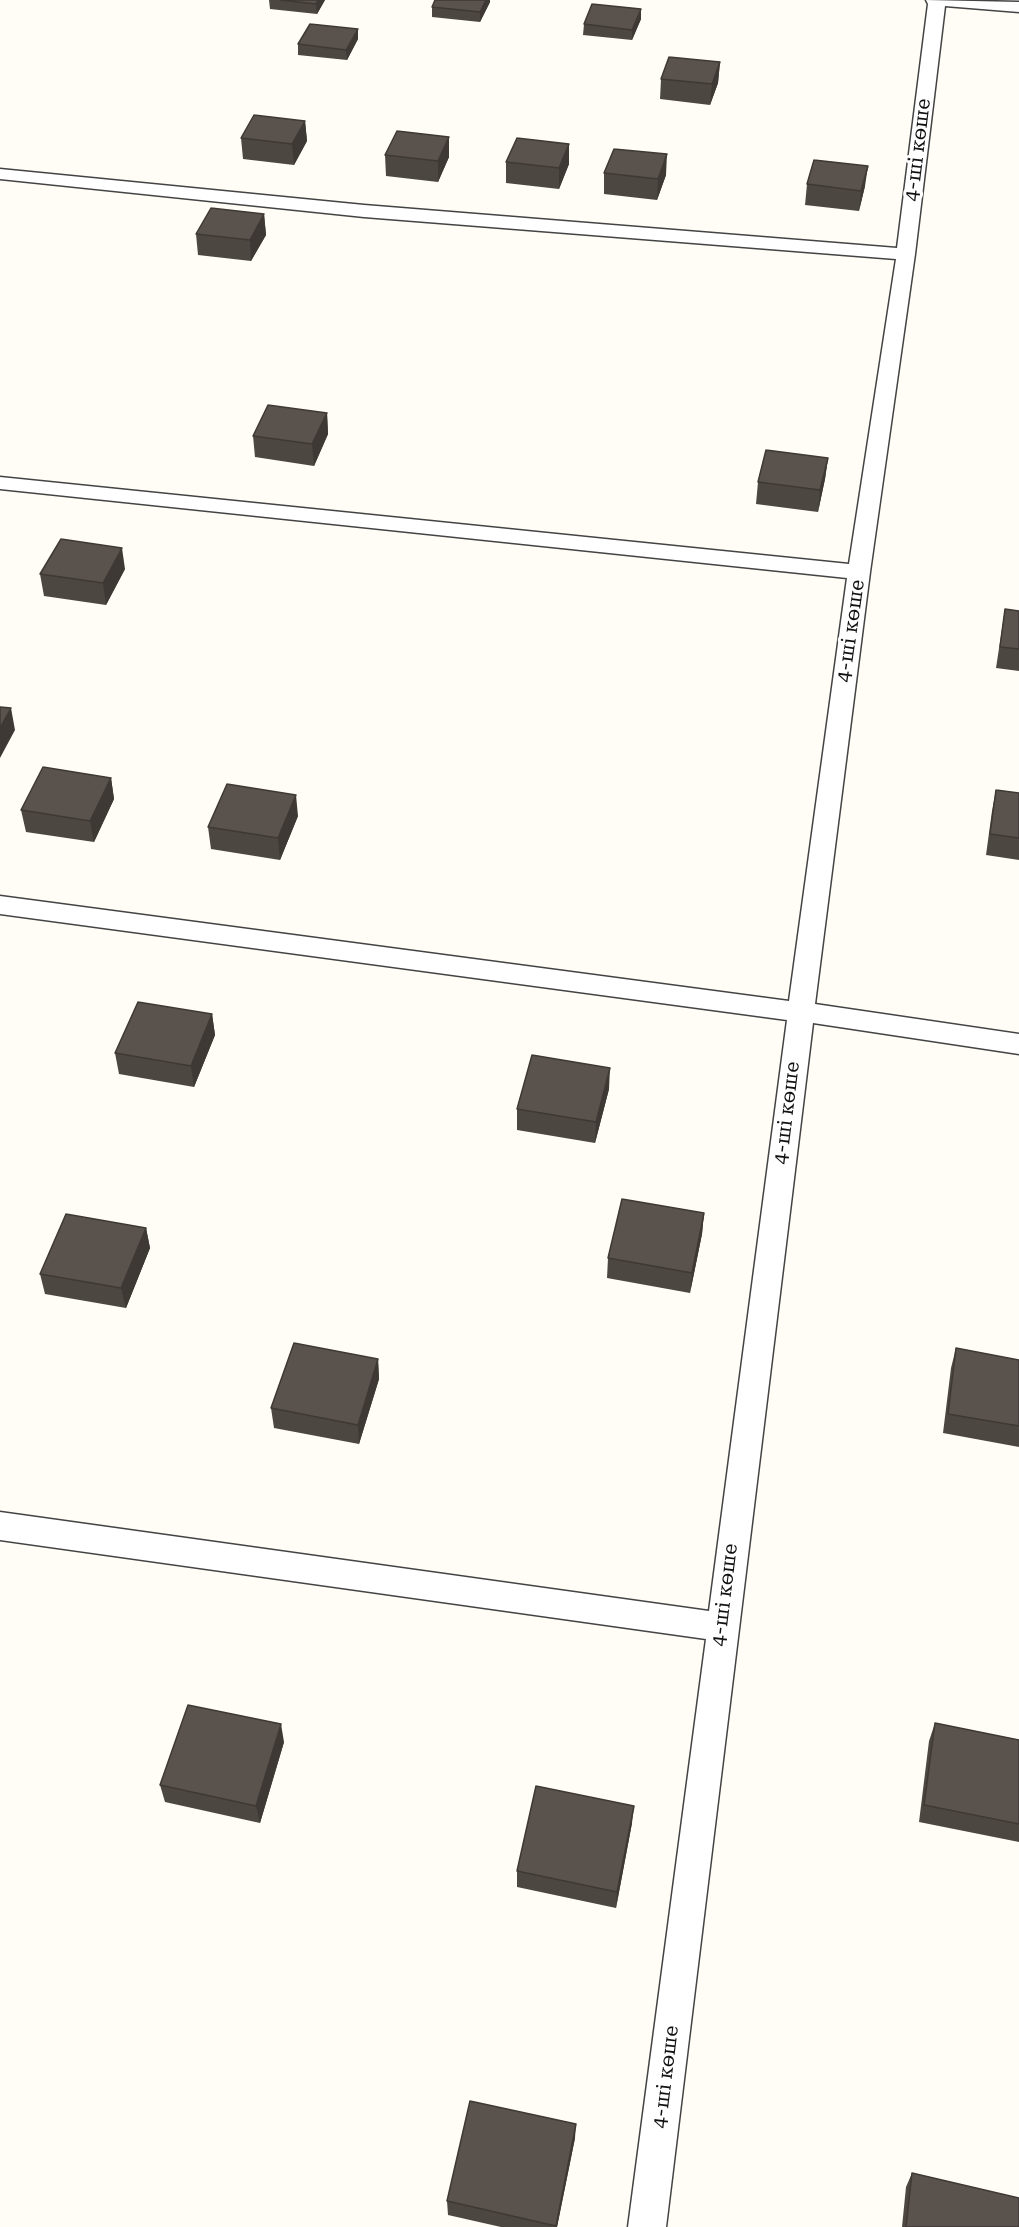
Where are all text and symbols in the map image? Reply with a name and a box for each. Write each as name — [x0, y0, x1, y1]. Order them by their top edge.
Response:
street label: 4-ші көше — [900, 97, 936, 203]
street label: 4-ші көше — [832, 578, 870, 684]
street label: 4-ші көше — [769, 1060, 805, 1166]
street label: 4-ші көше — [707, 1542, 743, 1648]
street label: 4-ші көше — [648, 2024, 684, 2130]

